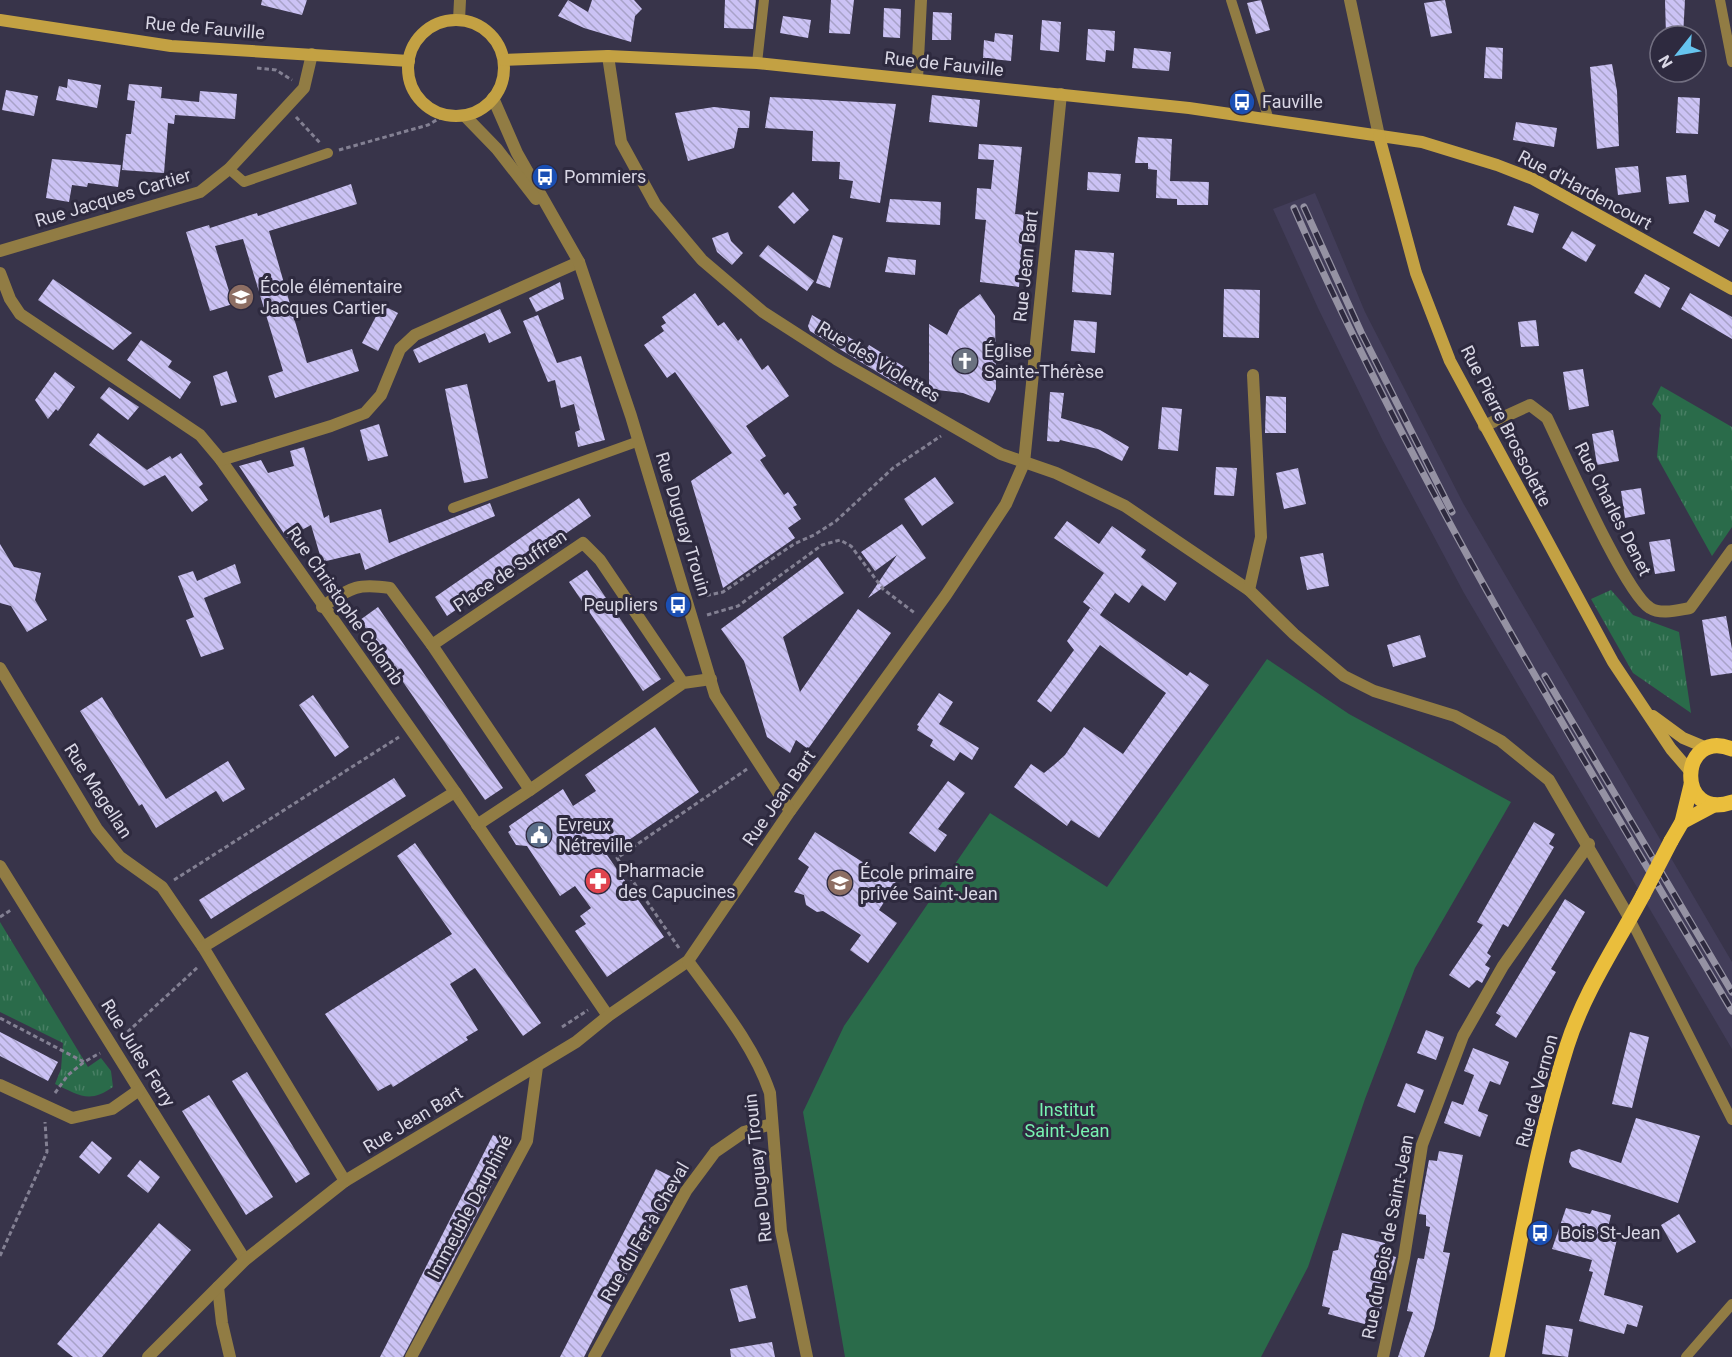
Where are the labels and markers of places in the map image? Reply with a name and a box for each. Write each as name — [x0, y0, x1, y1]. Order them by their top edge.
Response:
bus stop icon: Fauville — [1227, 87, 1257, 117]
place label: Fauville — [1262, 91, 1323, 112]
bus stop icon: Pommiers — [530, 162, 560, 192]
place label: Pommiers — [564, 166, 646, 187]
place label: École élémentaire Jacques Cartier — [260, 276, 402, 318]
school or university icon: École élémentaire Jacques Cartier — [226, 282, 256, 312]
place label: Église Sainte-Thérèse — [984, 340, 1104, 382]
church icon: Église Sainte-Thérèse — [950, 346, 980, 376]
bus stop icon: Peupliers — [663, 590, 693, 620]
place label: Peupliers — [583, 594, 658, 615]
place label: Evreux Nétreville — [558, 814, 633, 856]
public building icon: Evreux Nétreville — [524, 820, 554, 850]
place label: Pharmacie des Capucines — [618, 860, 736, 902]
place label: École primaire privée Saint-Jean — [860, 862, 998, 904]
pharmacy icon: Pharmacie des Capucines — [583, 866, 613, 896]
school or university icon: École primaire privée Saint-Jean — [825, 868, 855, 898]
bus stop icon: Bois St-Jean — [1525, 1218, 1555, 1248]
place label: Bois St-Jean — [1560, 1222, 1660, 1243]

